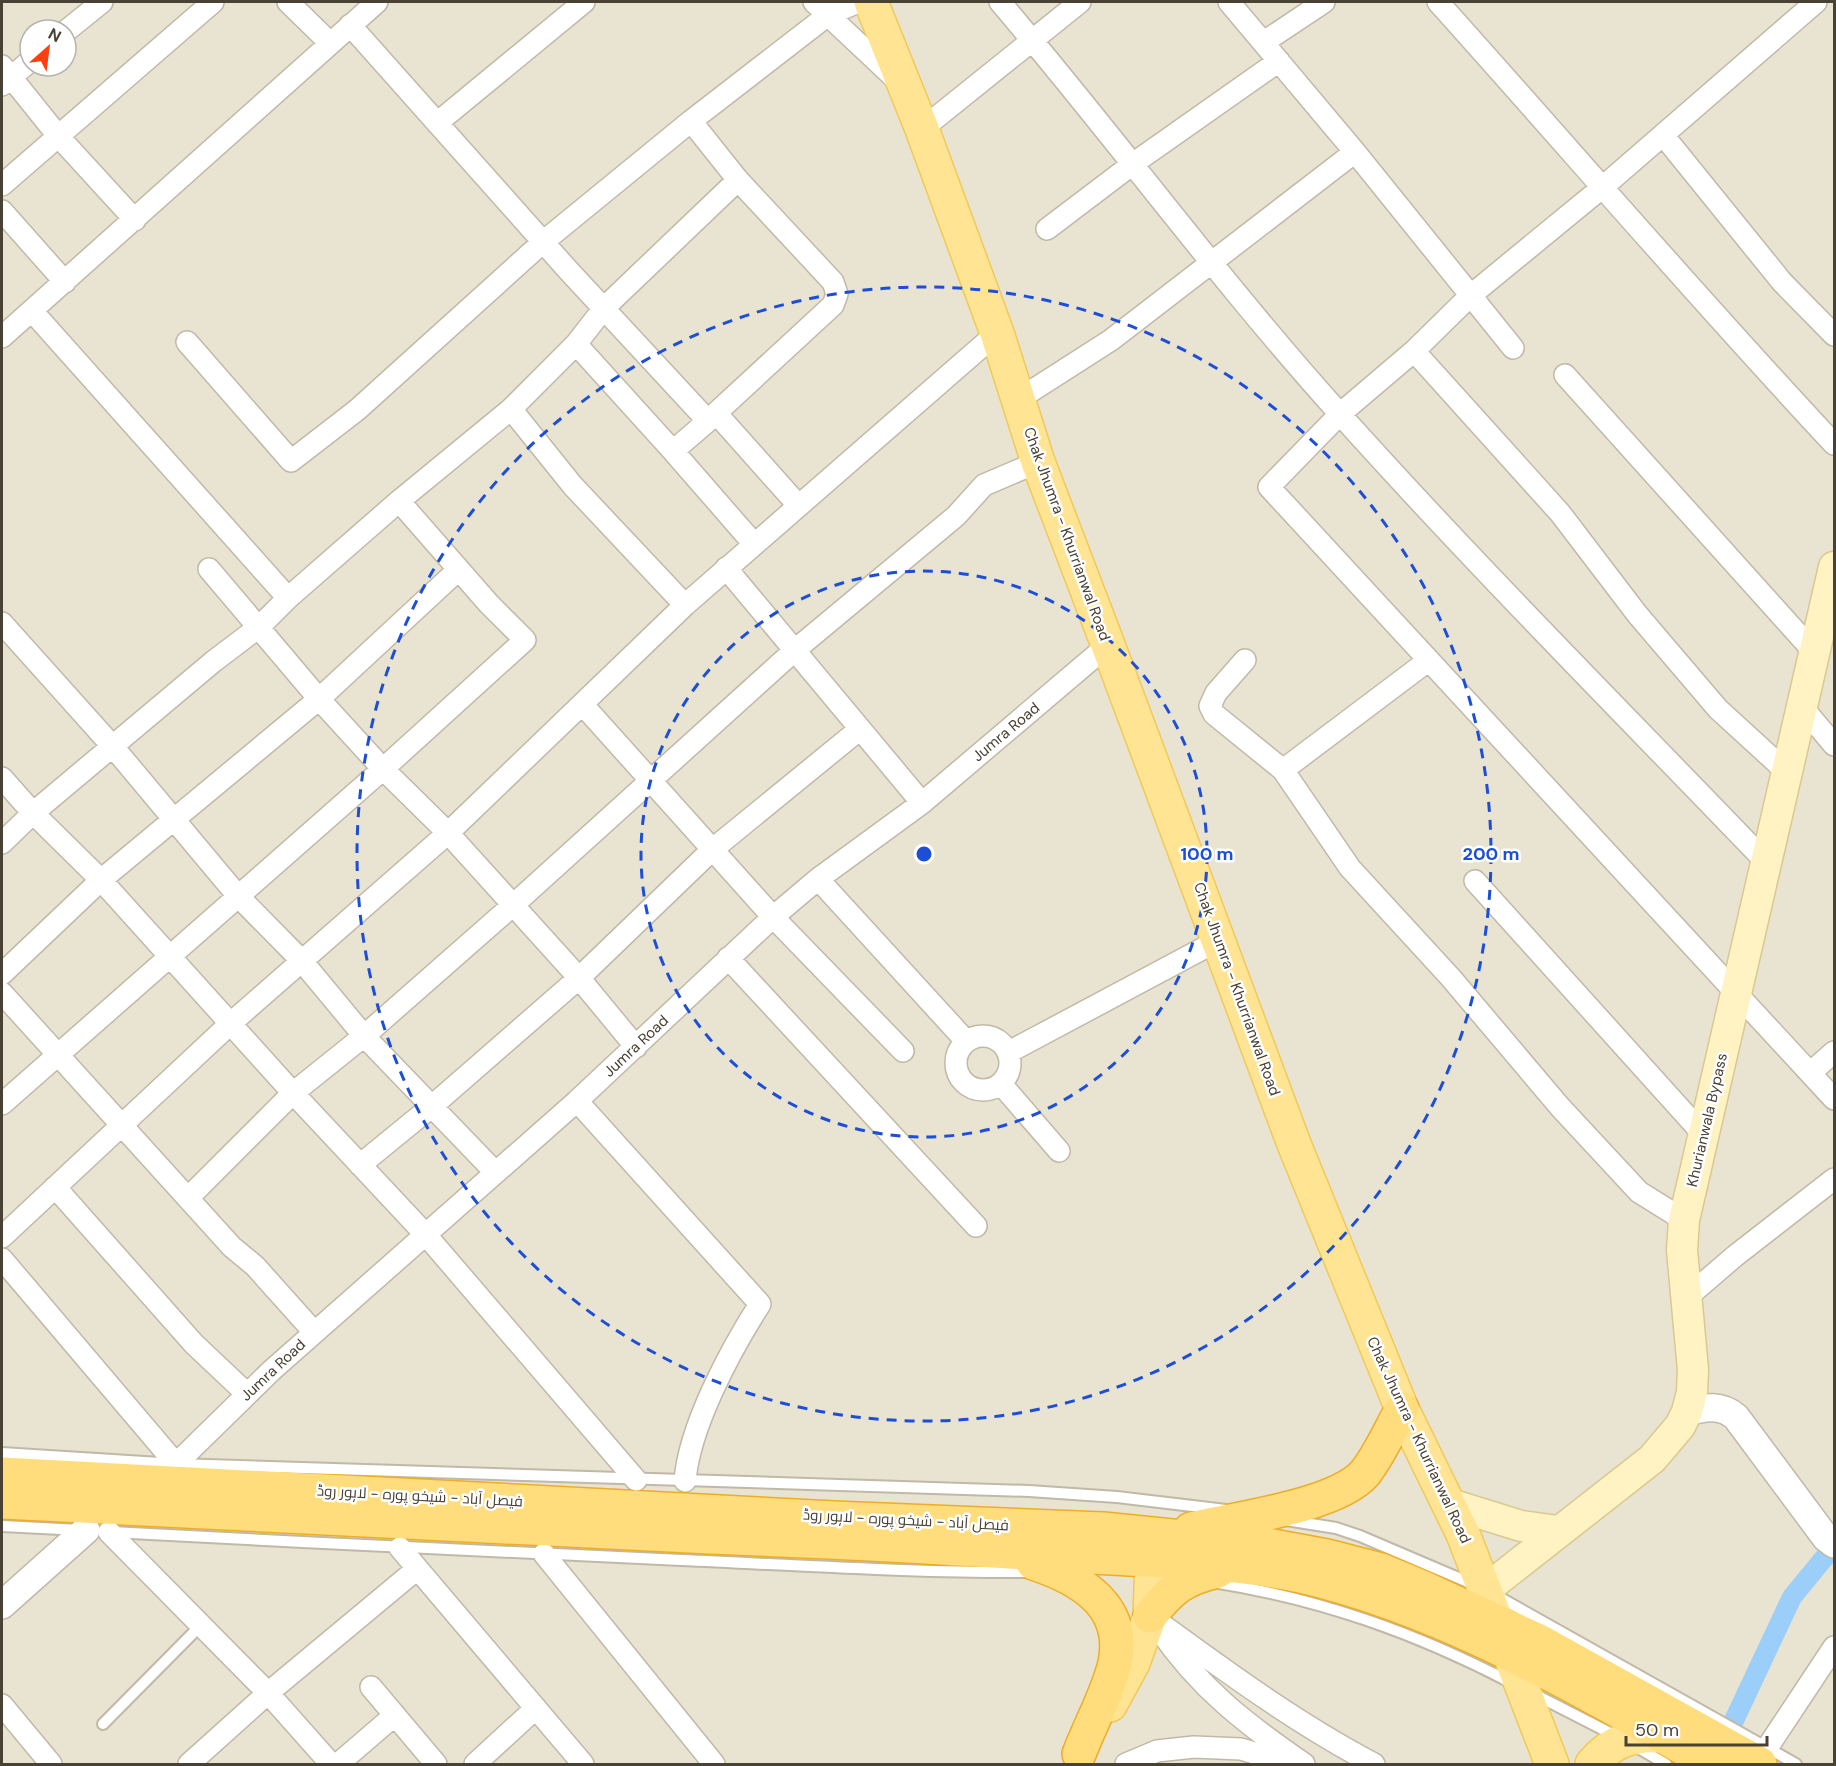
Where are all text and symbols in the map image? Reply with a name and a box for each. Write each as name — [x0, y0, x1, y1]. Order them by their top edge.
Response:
north arrow — [18, 18, 78, 78]
text: N — [45, 23, 65, 47]
street label: Chak Jhumra - Khurrianwal Road — [1019, 424, 1115, 644]
street label: Jumra Road — [968, 698, 1044, 766]
text: 100 m — [1180, 842, 1234, 866]
text: 200 m — [1463, 842, 1519, 866]
centre of rings — [914, 844, 934, 864]
street label: Chak Jhumra - Khurrianwal Road — [1189, 879, 1285, 1099]
street label: Jumra Road — [599, 1011, 673, 1081]
street label: Khurianwala Bypass — [1682, 1051, 1732, 1189]
street label: Chak Jhumra - Khurrianwal Road — [1362, 1333, 1476, 1547]
street label: Jumra Road — [236, 1335, 310, 1405]
street label: فیصل آباد - شیخو پورہ - لاہور روڈ — [317, 1481, 523, 1511]
street label: فیصل آباد - شیخو پورہ - لاہور روڈ — [803, 1505, 1009, 1535]
scale bar — [1626, 1709, 1767, 1747]
text: 50 m — [1635, 1718, 1679, 1742]

